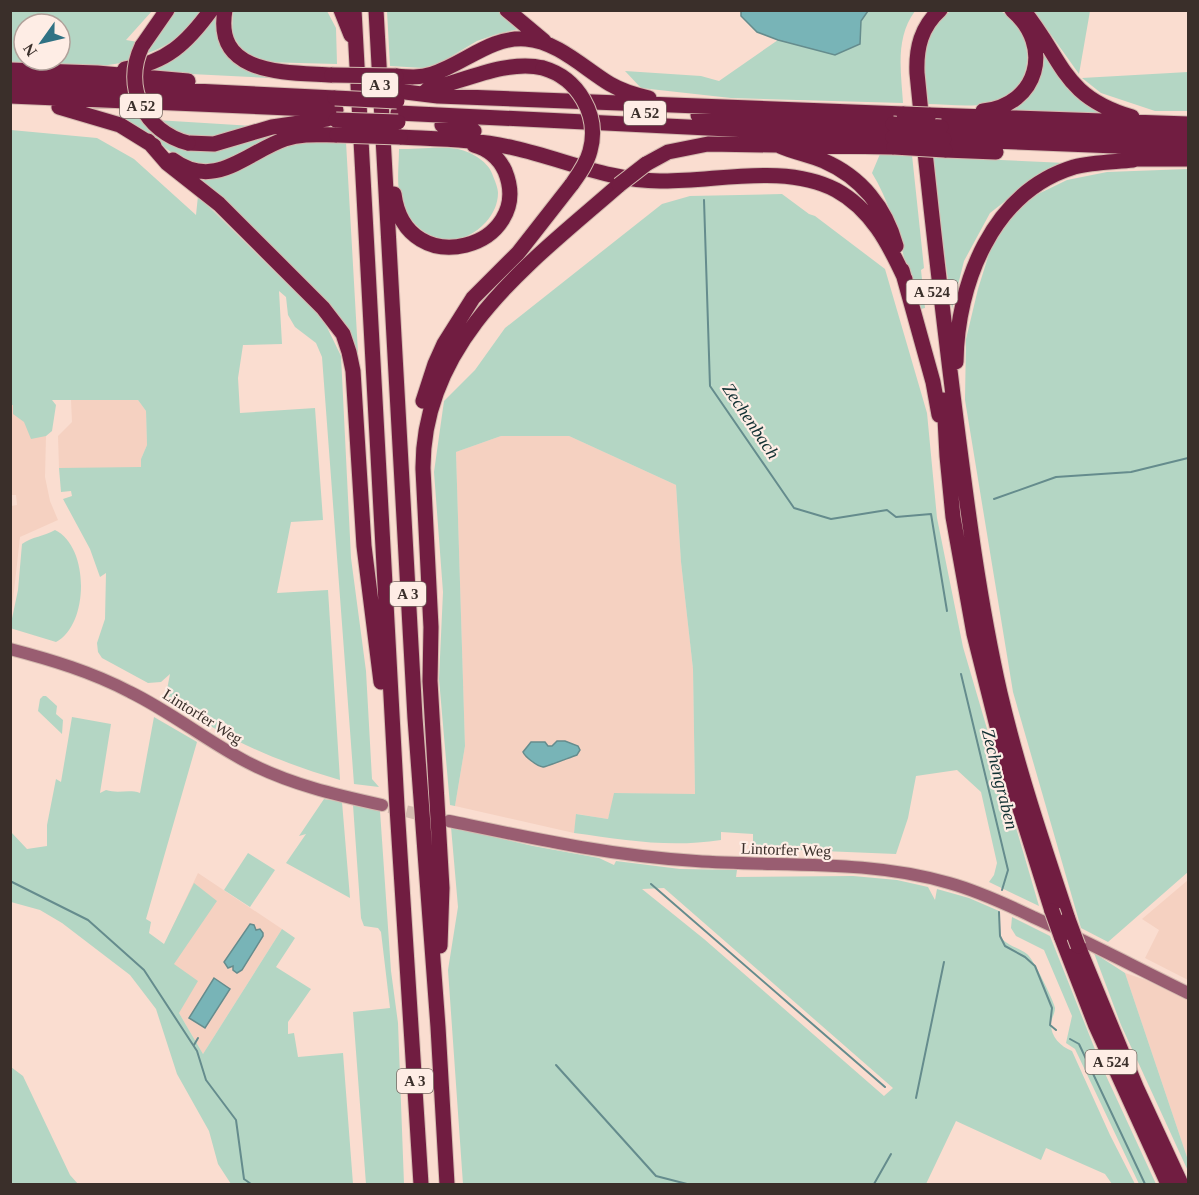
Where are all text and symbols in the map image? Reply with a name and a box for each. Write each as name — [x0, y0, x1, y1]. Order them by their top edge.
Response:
north arrow — [12, 12, 72, 72]
text: N — [19, 40, 40, 60]
road number: A 3 — [362, 73, 398, 97]
road number: A 52 — [120, 94, 162, 118]
road number: A 52 — [624, 101, 666, 125]
road number: A 524 — [906, 280, 958, 304]
water label: Zechenbach — [718, 379, 784, 463]
road number: A 3 — [390, 582, 426, 606]
street label: Lintorfer Weg — [159, 685, 246, 748]
water label: Zechengraben — [978, 727, 1022, 831]
street label: Lintorfer Weg — [740, 839, 831, 861]
road number: A 524 — [1086, 1050, 1136, 1074]
road number: A 3 — [397, 1069, 433, 1093]

